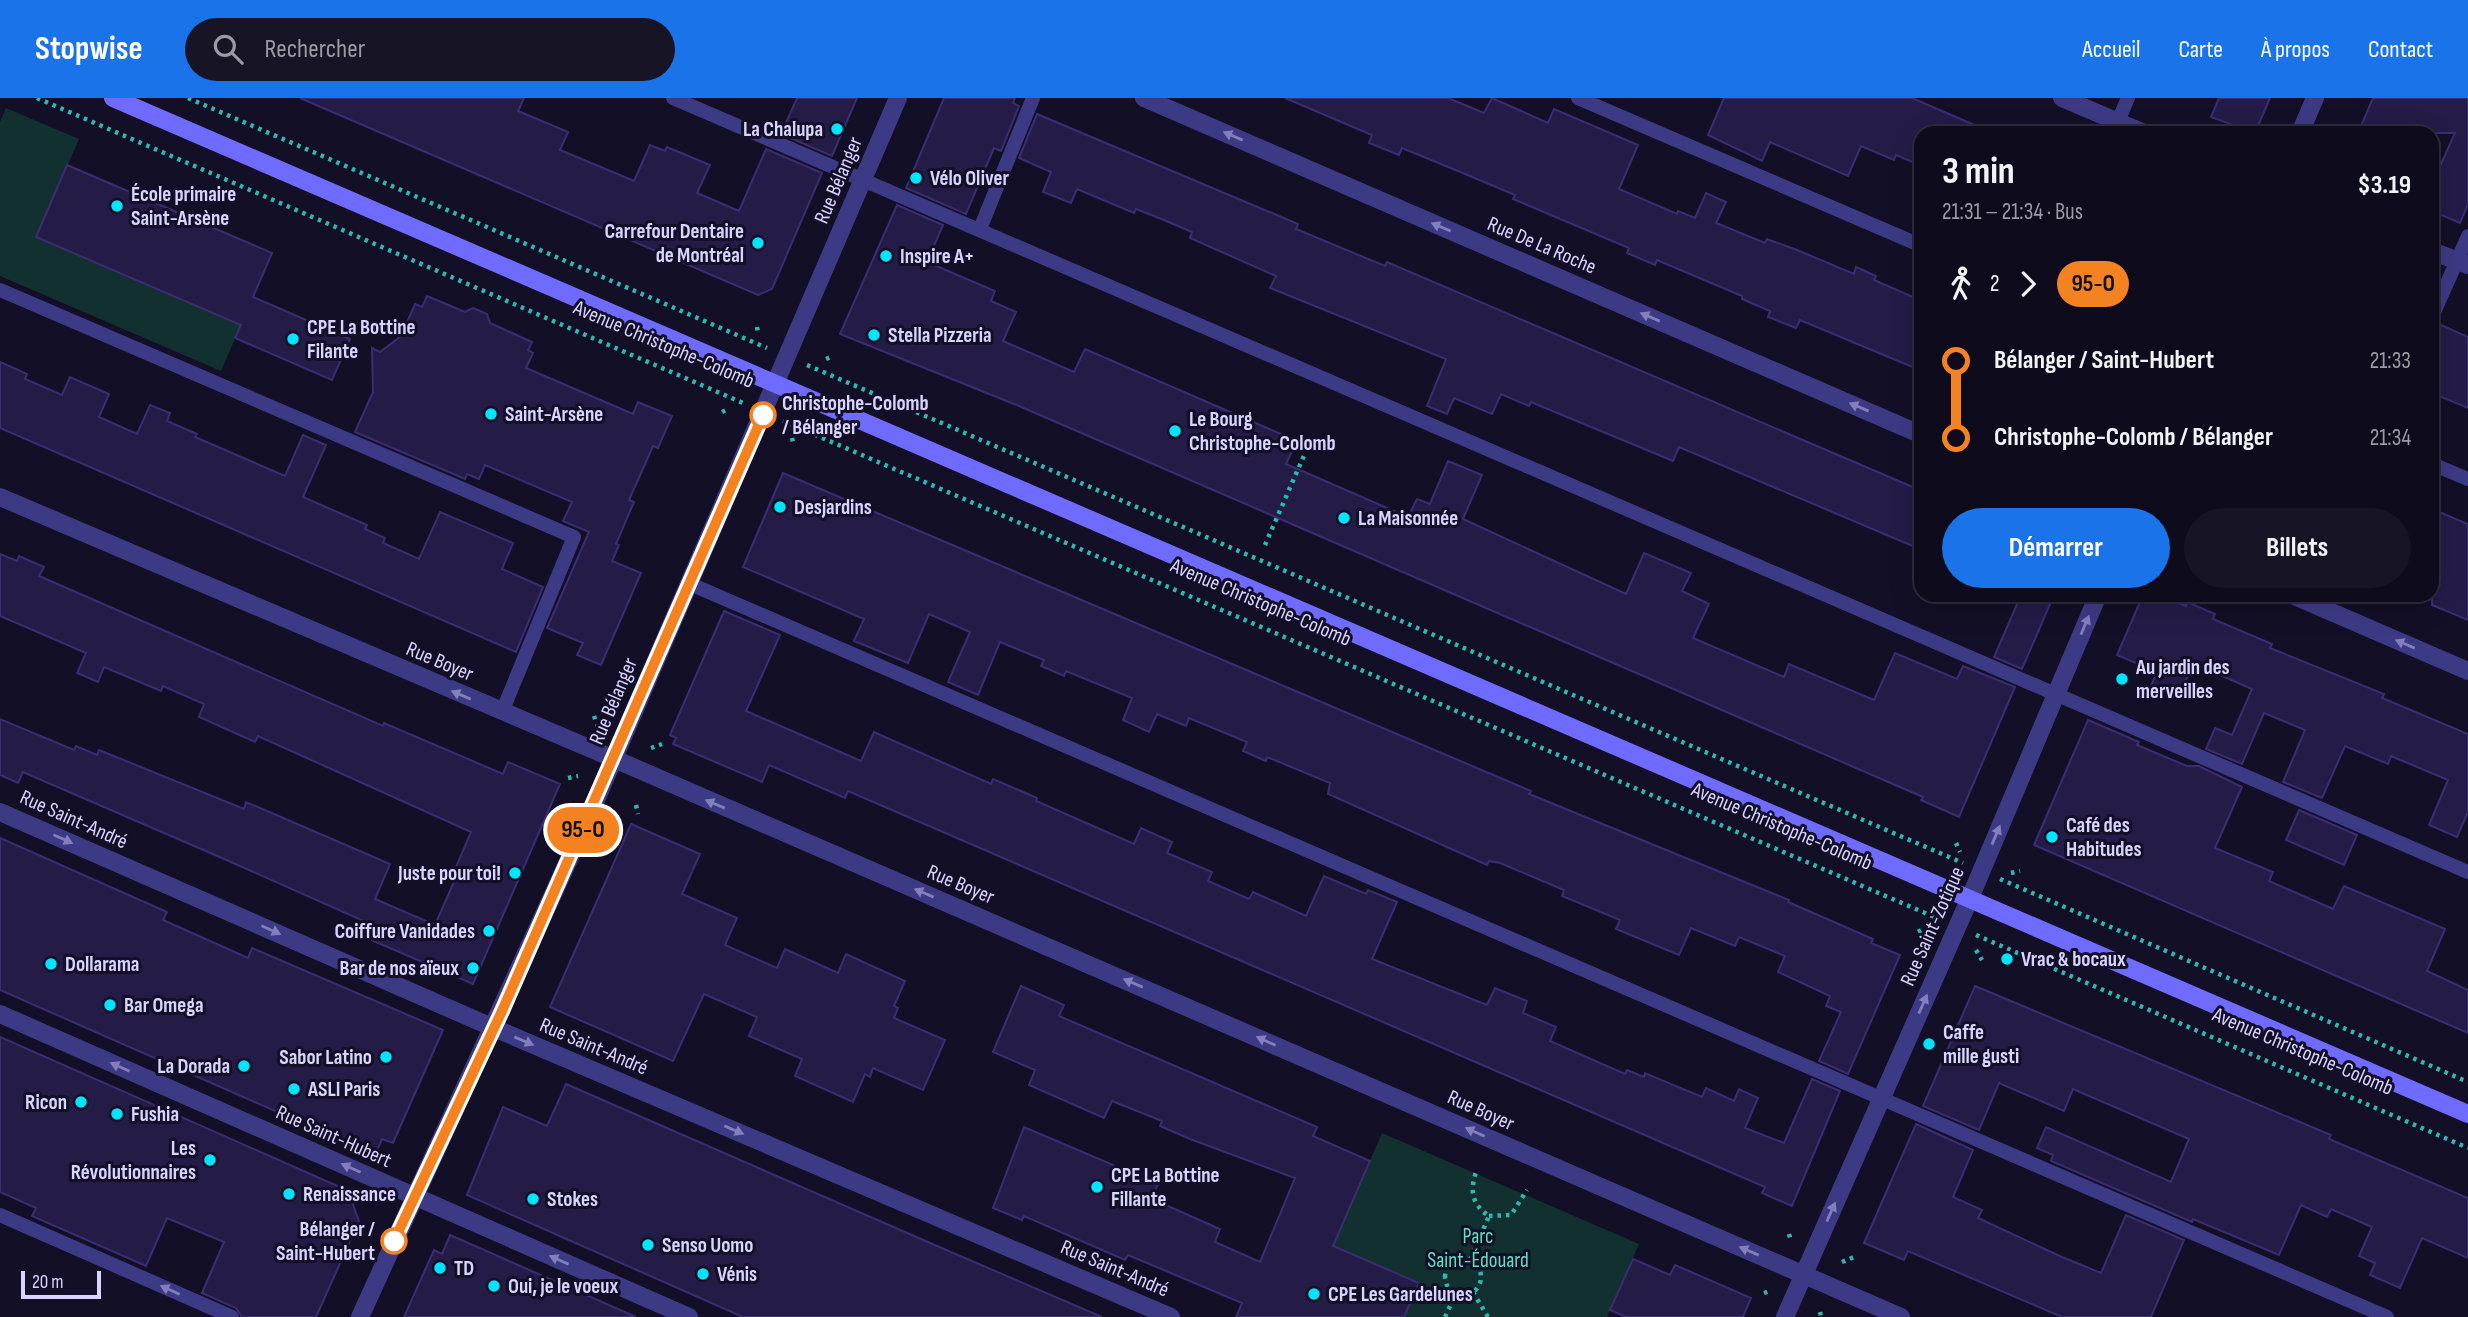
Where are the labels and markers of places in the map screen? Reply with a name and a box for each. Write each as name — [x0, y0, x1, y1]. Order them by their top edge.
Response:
place label: La Chalupa — [743, 117, 823, 142]
marker: La Chalupa — [829, 121, 845, 137]
place label: Vélo Oliver — [930, 166, 1009, 191]
marker: Vélo Oliver — [908, 170, 924, 186]
place label: École primaire Saint-Arsène — [131, 182, 236, 231]
marker: École primaire Saint-Arsène — [109, 198, 125, 214]
place label: Carrefour Dentaire de Montréal — [605, 219, 744, 268]
marker: Carrefour Dentaire de Montréal — [750, 235, 766, 251]
place label: Inspire A+ — [900, 244, 974, 269]
marker: Inspire A+ — [878, 248, 894, 264]
place label: CPE La Bottine Filante — [307, 315, 416, 364]
place label: Stella Pizzeria — [888, 323, 992, 348]
marker: Stella Pizzeria — [866, 327, 882, 343]
marker: CPE La Bottine Filante — [285, 331, 301, 347]
place label: Christophe-Colomb / Bélanger — [782, 391, 929, 440]
place label: Saint-Arsène — [505, 402, 603, 427]
marker: Christophe-Colomb / Bélanger — [750, 402, 776, 428]
marker: Saint-Arsène — [483, 406, 499, 422]
place label: Le Bourg Christophe-Colomb — [1189, 407, 1336, 456]
marker: Le Bourg Christophe-Colomb — [1167, 423, 1183, 439]
place label: Desjardins — [794, 495, 872, 520]
marker: Desjardins — [772, 499, 788, 515]
place label: La Maisonnée — [1358, 506, 1458, 531]
marker: La Maisonnée — [1336, 510, 1352, 526]
place label: Au jardin des merveilles — [2135, 655, 2230, 704]
marker: Au jardin des merveilles — [2114, 671, 2130, 687]
place label: Café des Habitudes — [2066, 813, 2141, 862]
marker: Café des Habitudes — [2044, 829, 2060, 845]
place label: Juste pour toi! — [397, 861, 501, 886]
marker: Juste pour toi! — [507, 865, 523, 881]
place label: Coiffure Vanidades — [334, 919, 475, 944]
marker: Coiffure Vanidades — [481, 923, 497, 939]
place label: Vrac & bocaux — [2021, 947, 2126, 972]
marker: Vrac & bocaux — [1999, 951, 2015, 967]
place label: Dollarama — [65, 952, 139, 977]
marker: Dollarama — [43, 956, 59, 972]
place label: Bar de nos aïeux — [340, 956, 459, 981]
marker: Bar de nos aïeux — [465, 960, 481, 976]
place label: Bar Omega — [124, 993, 203, 1018]
marker: Bar Omega — [102, 997, 118, 1013]
place label: Caffe mille gusti — [1943, 1020, 2019, 1069]
marker: Caffe mille gusti — [1921, 1036, 1937, 1052]
place label: Sabor Latino — [279, 1045, 372, 1070]
marker: Sabor Latino — [378, 1049, 394, 1065]
place label: La Dorada — [157, 1054, 230, 1079]
marker: La Dorada — [236, 1058, 252, 1074]
place label: ASLI Paris — [307, 1077, 380, 1102]
marker: ASLI Paris — [286, 1081, 302, 1097]
place label: Ricon — [25, 1090, 67, 1115]
marker: Ricon — [73, 1094, 89, 1110]
place label: Fushia — [131, 1102, 179, 1127]
marker: Fushia — [109, 1106, 125, 1122]
place label: Les Révolutionnaires — [71, 1136, 196, 1185]
marker: Les Révolutionnaires — [202, 1152, 218, 1168]
place label: CPE La Bottine Fillante — [1111, 1163, 1220, 1212]
marker: CPE La Bottine Fillante — [1089, 1179, 1105, 1195]
place label: Renaissance — [303, 1182, 396, 1207]
marker: Renaissance — [281, 1186, 297, 1202]
place label: Stokes — [547, 1187, 598, 1212]
marker: Stokes — [525, 1191, 541, 1207]
place label: Bélanger / Saint-Hubert — [276, 1217, 375, 1266]
marker: Bélanger / Saint-Hubert — [381, 1228, 407, 1254]
place label: Senso Uomo — [662, 1233, 753, 1258]
marker: Senso Uomo — [640, 1237, 656, 1253]
place label: TD — [454, 1256, 474, 1281]
marker: TD — [432, 1260, 448, 1276]
place label: Vénis — [717, 1262, 757, 1287]
marker: Vénis — [695, 1266, 711, 1282]
place label: Oui, je le voeux — [508, 1274, 618, 1299]
marker: Oui, je le voeux — [486, 1278, 502, 1294]
place label: CPE Les Gardelunes — [1328, 1282, 1473, 1307]
marker: CPE Les Gardelunes — [1306, 1286, 1322, 1302]

